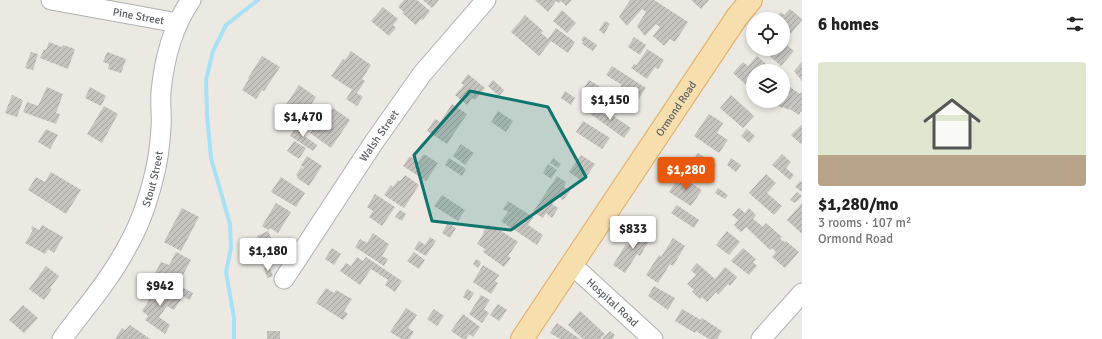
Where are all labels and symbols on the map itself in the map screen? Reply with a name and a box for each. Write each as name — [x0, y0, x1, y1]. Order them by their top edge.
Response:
street label: Pine Street — [112, 5, 165, 27]
street label: Ormond Road — [653, 78, 699, 139]
pin: $1,150 — [577, 87, 643, 121]
pin: $1,470 — [270, 104, 336, 138]
street label: Walsh Street — [357, 107, 401, 164]
street label: Stout Street — [139, 150, 165, 208]
pin: $1,280 — [653, 157, 719, 191]
pin: $833 — [609, 216, 657, 250]
pin: $1,180 — [235, 238, 301, 272]
pin: $942 — [136, 273, 184, 307]
street label: Hospital Road — [584, 275, 641, 329]

